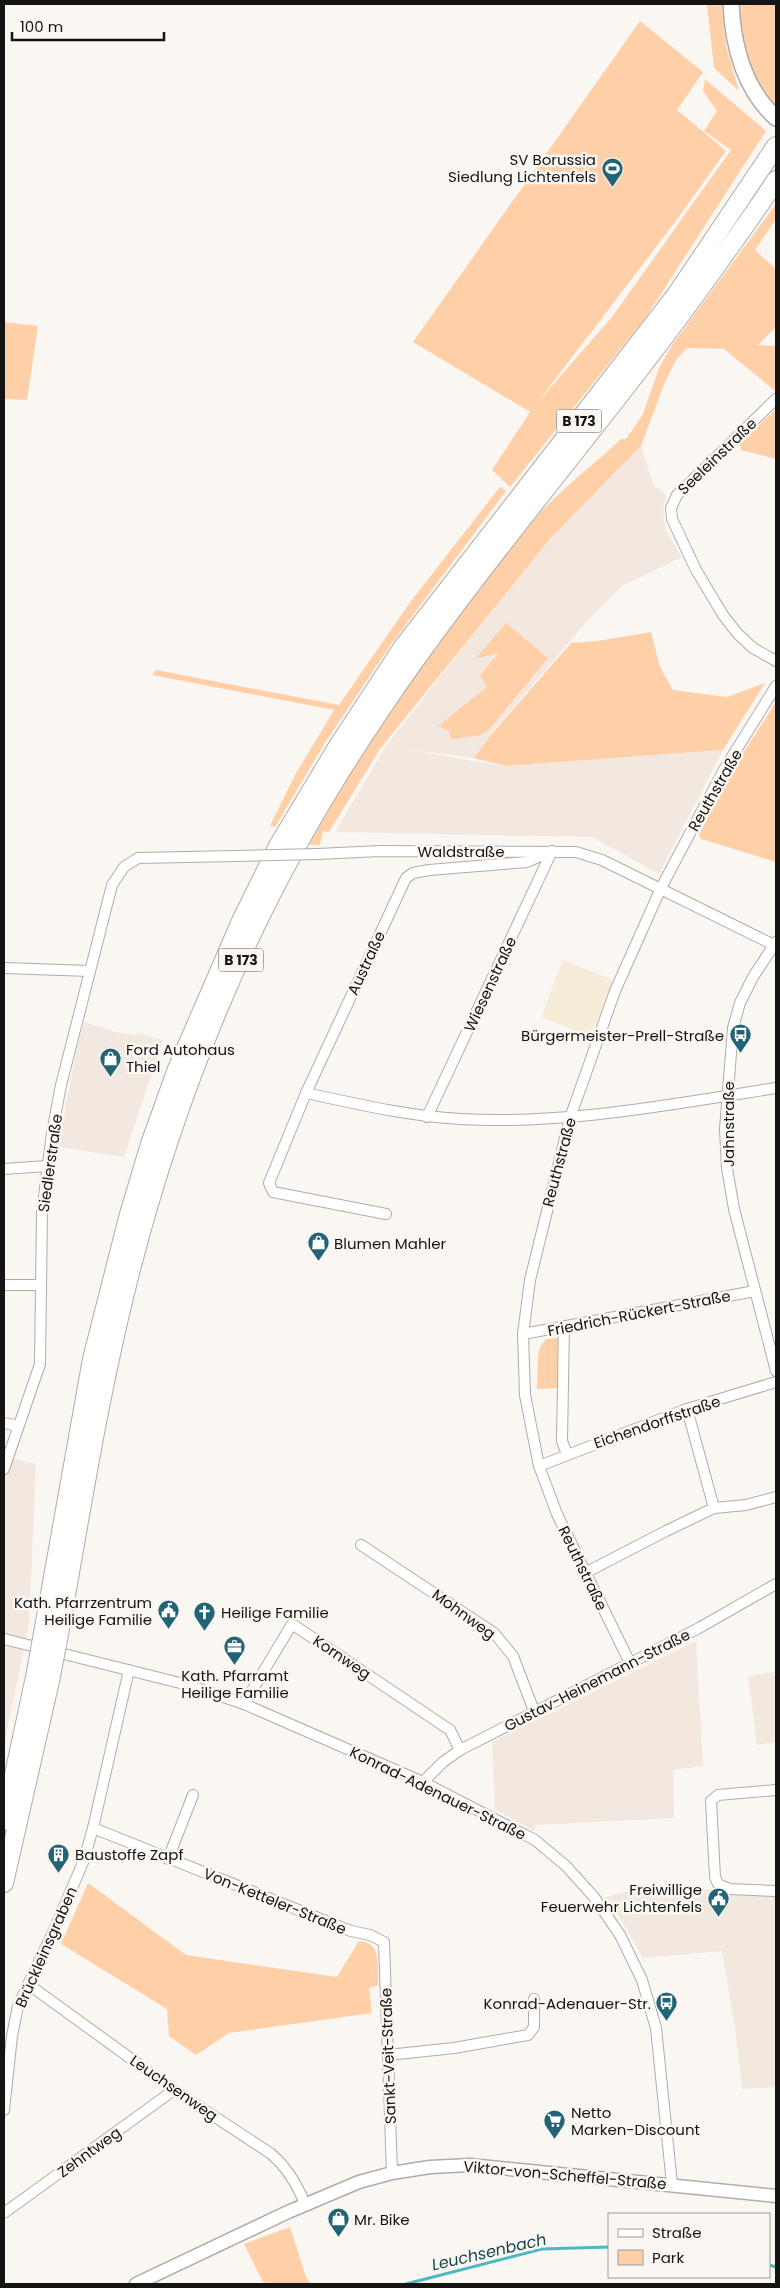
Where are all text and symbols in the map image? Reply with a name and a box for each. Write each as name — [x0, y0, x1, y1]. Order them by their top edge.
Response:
scale bar — [12, 10, 165, 42]
text: 100 m — [20, 16, 63, 37]
place label: SV Borussia Siedlung Lichtenfels — [448, 149, 596, 187]
sports icon: SV Borussia Siedlung Lichtenfels — [600, 156, 624, 187]
road number: B 173 — [556, 410, 602, 432]
street label: Seeleinstraße — [673, 413, 761, 499]
street label: Reuthstraße — [683, 745, 747, 835]
street label: Waldstraße — [417, 841, 505, 862]
street label: Austraße — [342, 928, 390, 998]
street label: Wiesenstraße — [459, 933, 521, 1035]
road number: B 173 — [218, 948, 264, 972]
bus stop icon: Bürgermeister-Prell-Straße — [728, 1023, 752, 1054]
place label: Bürgermeister-Prell-Straße — [521, 1025, 724, 1046]
place label: Ford Autohaus Thiel — [126, 1039, 235, 1077]
shop icon: Ford Autohaus Thiel — [98, 1046, 122, 1077]
street label: Jahnstraße — [718, 1081, 739, 1167]
street label: Siedlerstraße — [33, 1112, 67, 1214]
street label: Reuthstraße — [537, 1115, 581, 1209]
shop icon: Blumen Mahler — [306, 1231, 330, 1262]
place label: Blumen Mahler — [334, 1233, 446, 1254]
street label: Friedrich-Rückert-Straße — [546, 1285, 732, 1341]
street label: Eichendorffstraße — [591, 1390, 723, 1454]
street label: Reuthstraße — [553, 1522, 613, 1614]
street label: Mohnweg — [428, 1584, 500, 1644]
place label: Kath. Pfarrzentrum Heilige Familie — [14, 1592, 152, 1630]
public building icon: Kath. Pfarrzentrum Heilige Familie — [156, 1599, 180, 1630]
church icon: Heilige Familie — [193, 1600, 217, 1631]
place label: Heilige Familie — [221, 1602, 329, 1623]
street label: Gustav-Heinemann-Straße — [500, 1624, 694, 1736]
street label: Kornweg — [309, 1630, 375, 1684]
office icon: Kath. Pfarramt Heilige Familie — [223, 1635, 247, 1666]
place label: Kath. Pfarramt Heilige Familie — [181, 1665, 289, 1703]
street label: Konrad-Adenauer-Straße — [346, 1741, 530, 1845]
building icon: Baustoffe Zapf — [47, 1842, 71, 1873]
place label: Baustoffe Zapf — [75, 1844, 183, 1865]
street label: Von-Ketteler-Straße — [200, 1863, 350, 1939]
place label: Freiwillige Feuerwehr Lichtenfels — [541, 1879, 702, 1917]
street label: Brückleinsgraben — [10, 1883, 82, 2011]
public building icon: Freiwillige Feuerwehr Lichtenfels — [706, 1886, 730, 1917]
street label: Sankt-Veit-Straße — [375, 1987, 401, 2125]
bus stop icon: Konrad-Adenauer-Str. — [655, 1991, 679, 2022]
place label: Konrad-Adenauer-Str. — [484, 1993, 651, 2014]
street label: Leuchsenweg — [126, 2050, 222, 2126]
place label: Netto Marken-Discount — [571, 2102, 700, 2140]
supermarket icon: Netto Marken-Discount — [543, 2109, 567, 2140]
street label: Zehntweg — [53, 2122, 125, 2182]
street label: Viktor-von-Scheffel-Straße — [463, 2156, 667, 2194]
shop icon: Mr. Bike — [326, 2207, 350, 2238]
place label: Mr. Bike — [354, 2209, 410, 2230]
legend — [608, 2213, 770, 2278]
text: Straße — [652, 2222, 702, 2243]
water label: Leuchsenbach — [429, 2228, 549, 2276]
text: Park — [652, 2247, 684, 2268]

